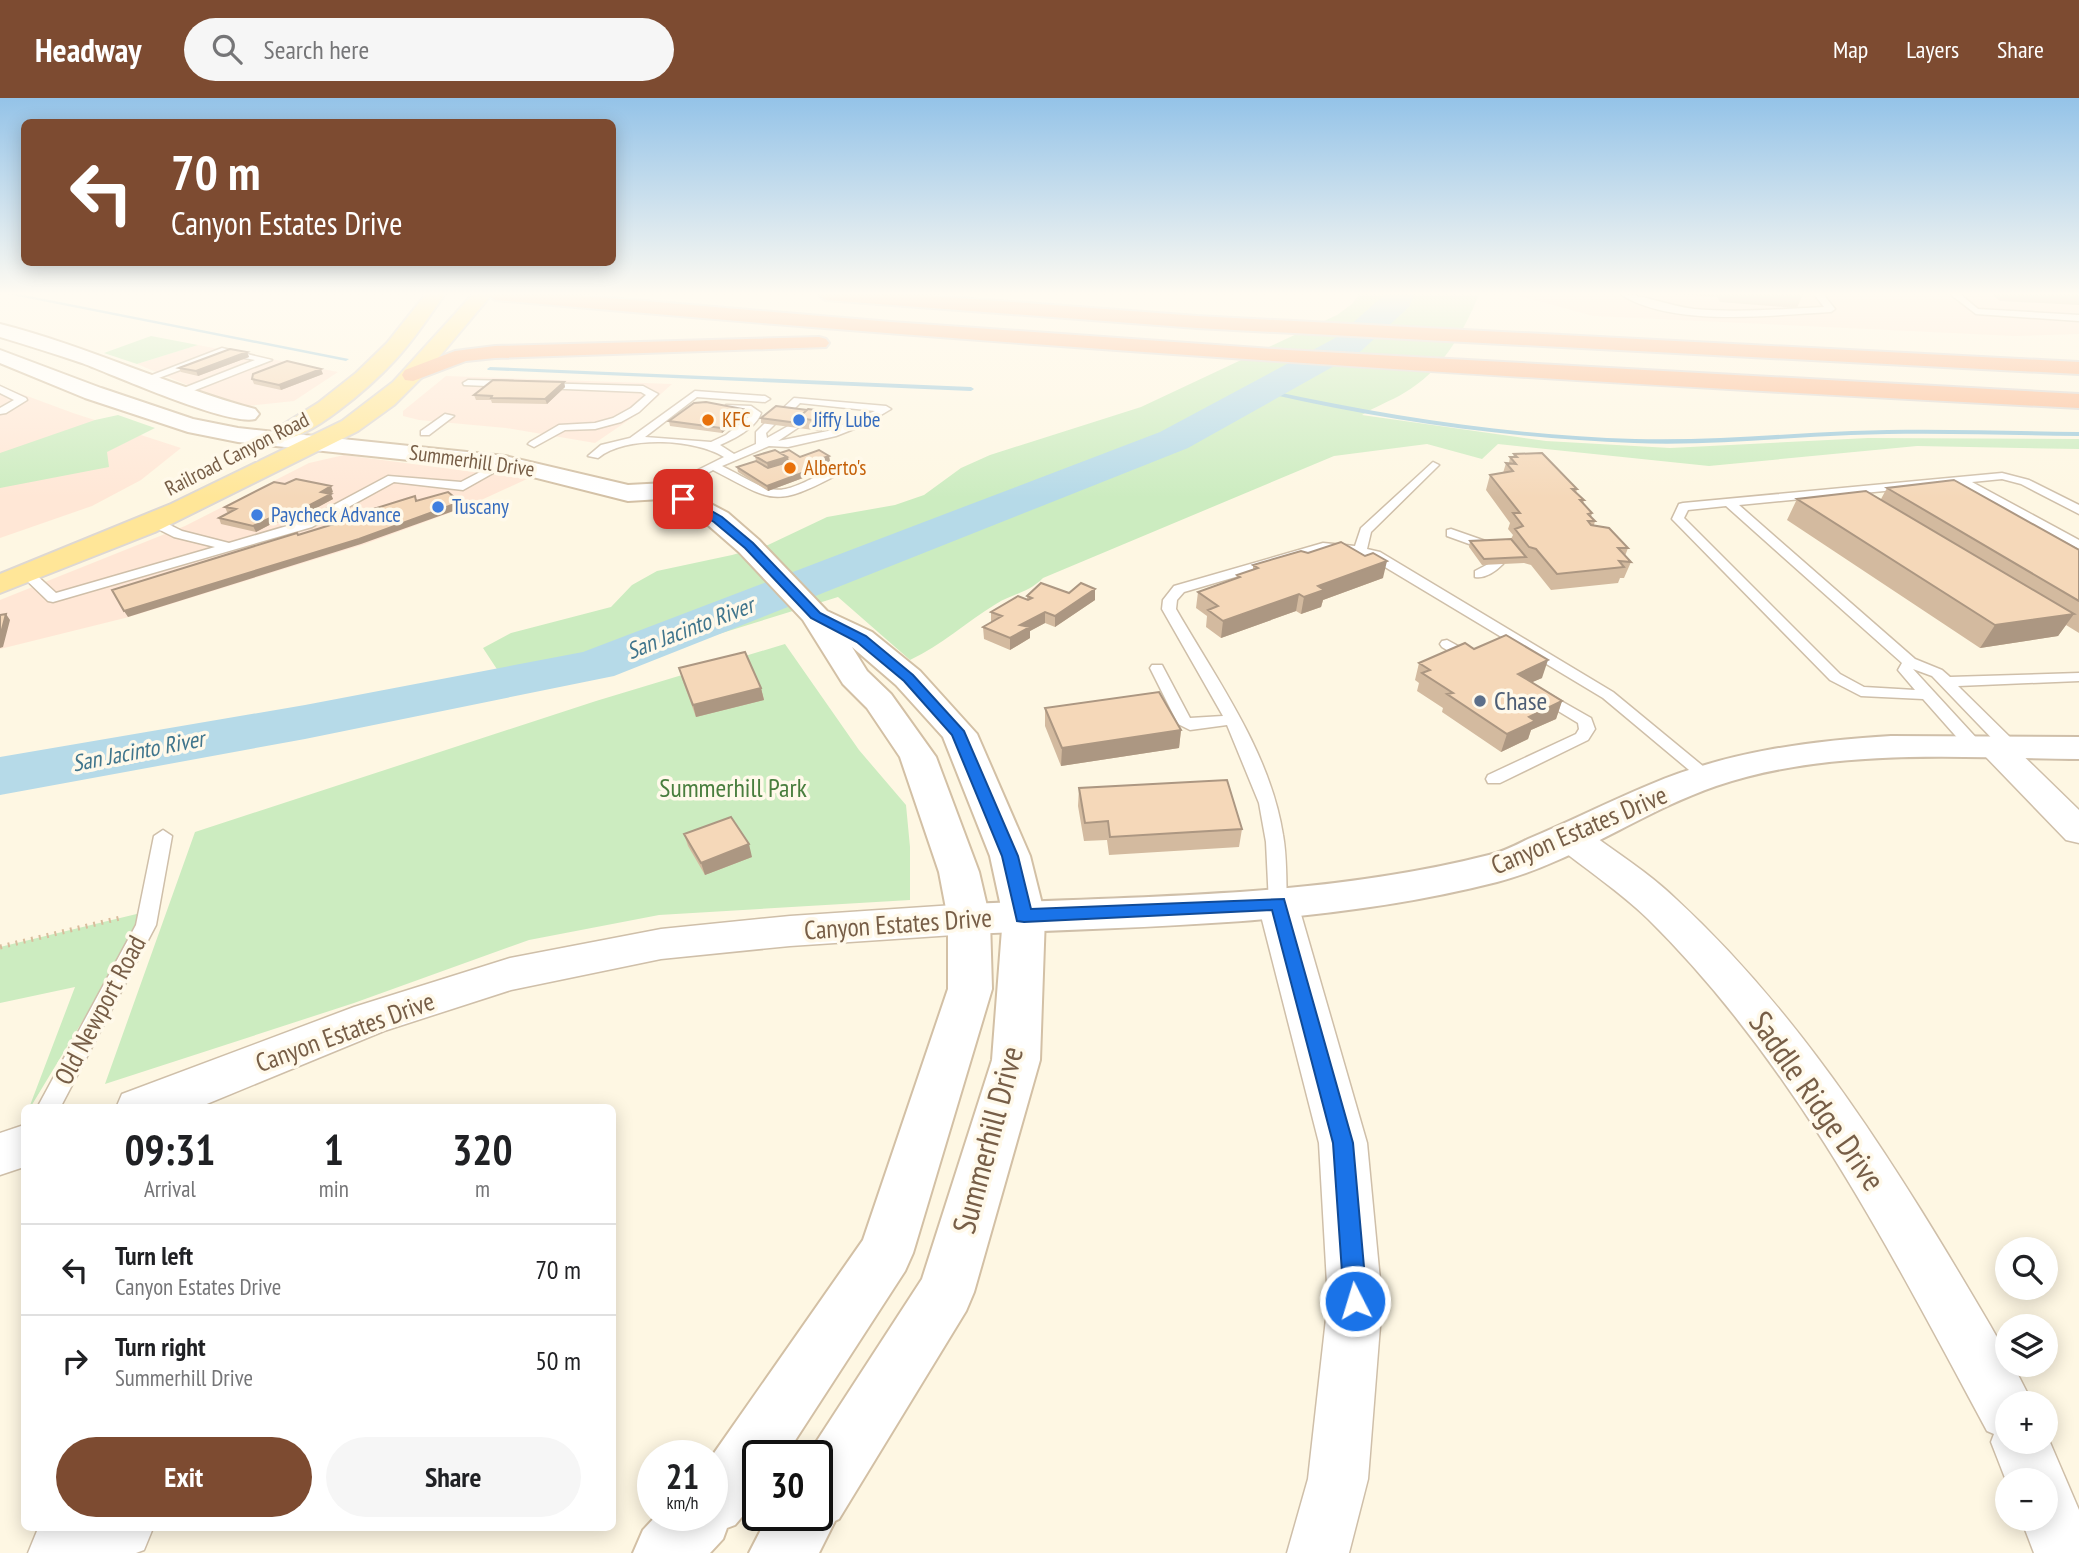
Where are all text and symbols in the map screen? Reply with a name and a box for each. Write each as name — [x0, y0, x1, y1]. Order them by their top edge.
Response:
search box — [184, 18, 674, 81]
text: Headway — [35, 28, 142, 71]
icon: search — [208, 30, 246, 68]
text: Search here — [264, 33, 369, 66]
text: Map — [1833, 34, 1868, 65]
text: Layers — [1906, 34, 1959, 65]
text: Share — [1997, 34, 2044, 65]
text: 70 m — [171, 140, 260, 204]
icon: left — [56, 147, 147, 238]
text: Canyon Estates Drive — [171, 202, 402, 244]
street label: Railroad Canyon Road — [160, 406, 313, 501]
place label: KFC — [722, 406, 751, 433]
place label: Jiffy Lube — [812, 406, 880, 433]
marker: KFC — [700, 412, 716, 428]
marker: Jiffy Lube — [791, 412, 807, 428]
street label: Summerhill Drive — [408, 438, 536, 483]
place label: Alberto's — [804, 454, 866, 481]
marker: Alberto's — [782, 460, 798, 476]
pin — [653, 469, 713, 529]
icon: arrive — [664, 480, 702, 518]
place label: Tuscany — [452, 493, 509, 520]
marker: Tuscany — [430, 499, 446, 515]
place label: Paycheck Advance — [271, 501, 401, 528]
marker: Paycheck Advance — [249, 507, 265, 523]
water label: San Jacinto River — [622, 589, 761, 665]
place label: Chase — [1494, 684, 1547, 717]
marker: Chase — [1472, 693, 1488, 709]
water label: San Jacinto River — [69, 723, 210, 778]
park label: Summerhill Park — [659, 771, 807, 804]
street label: Canyon Estates Drive — [1486, 778, 1672, 881]
street label: Canyon Estates Drive — [803, 900, 993, 947]
street label: Old Newport Road — [46, 929, 153, 1090]
street label: Canyon Estates Drive — [251, 984, 439, 1079]
street label: Saddle Ridge Drive — [1740, 1002, 1895, 1198]
street label: Summerhill Drive — [942, 1042, 1032, 1238]
text: 09:31 — [124, 1122, 215, 1177]
text: 1 — [324, 1122, 344, 1177]
text: 320 — [452, 1122, 513, 1177]
text: Arrival — [144, 1174, 196, 1203]
text: min — [319, 1174, 349, 1203]
text: m — [475, 1174, 490, 1203]
map controls — [1995, 1237, 2058, 1531]
button: search — [1995, 1237, 2058, 1300]
text: Turn left — [115, 1239, 193, 1272]
icon: left — [56, 1251, 94, 1289]
text: 70 m — [535, 1253, 581, 1286]
position arrow — [1318, 1264, 1392, 1338]
text: Canyon Estates Drive — [115, 1272, 281, 1301]
button: layers — [1995, 1314, 2058, 1377]
text: Turn right — [115, 1330, 206, 1363]
icon: right — [56, 1342, 94, 1380]
text: 50 m — [535, 1344, 581, 1377]
text: Summerhill Drive — [115, 1363, 253, 1392]
button: + — [1995, 1391, 2058, 1454]
button: Exit — [56, 1437, 312, 1517]
button: Share — [326, 1437, 581, 1517]
speed limit sign: 30 — [742, 1440, 833, 1531]
text: 21 — [666, 1453, 699, 1499]
button: − — [1995, 1468, 2058, 1531]
text: km/h — [667, 1491, 698, 1514]

